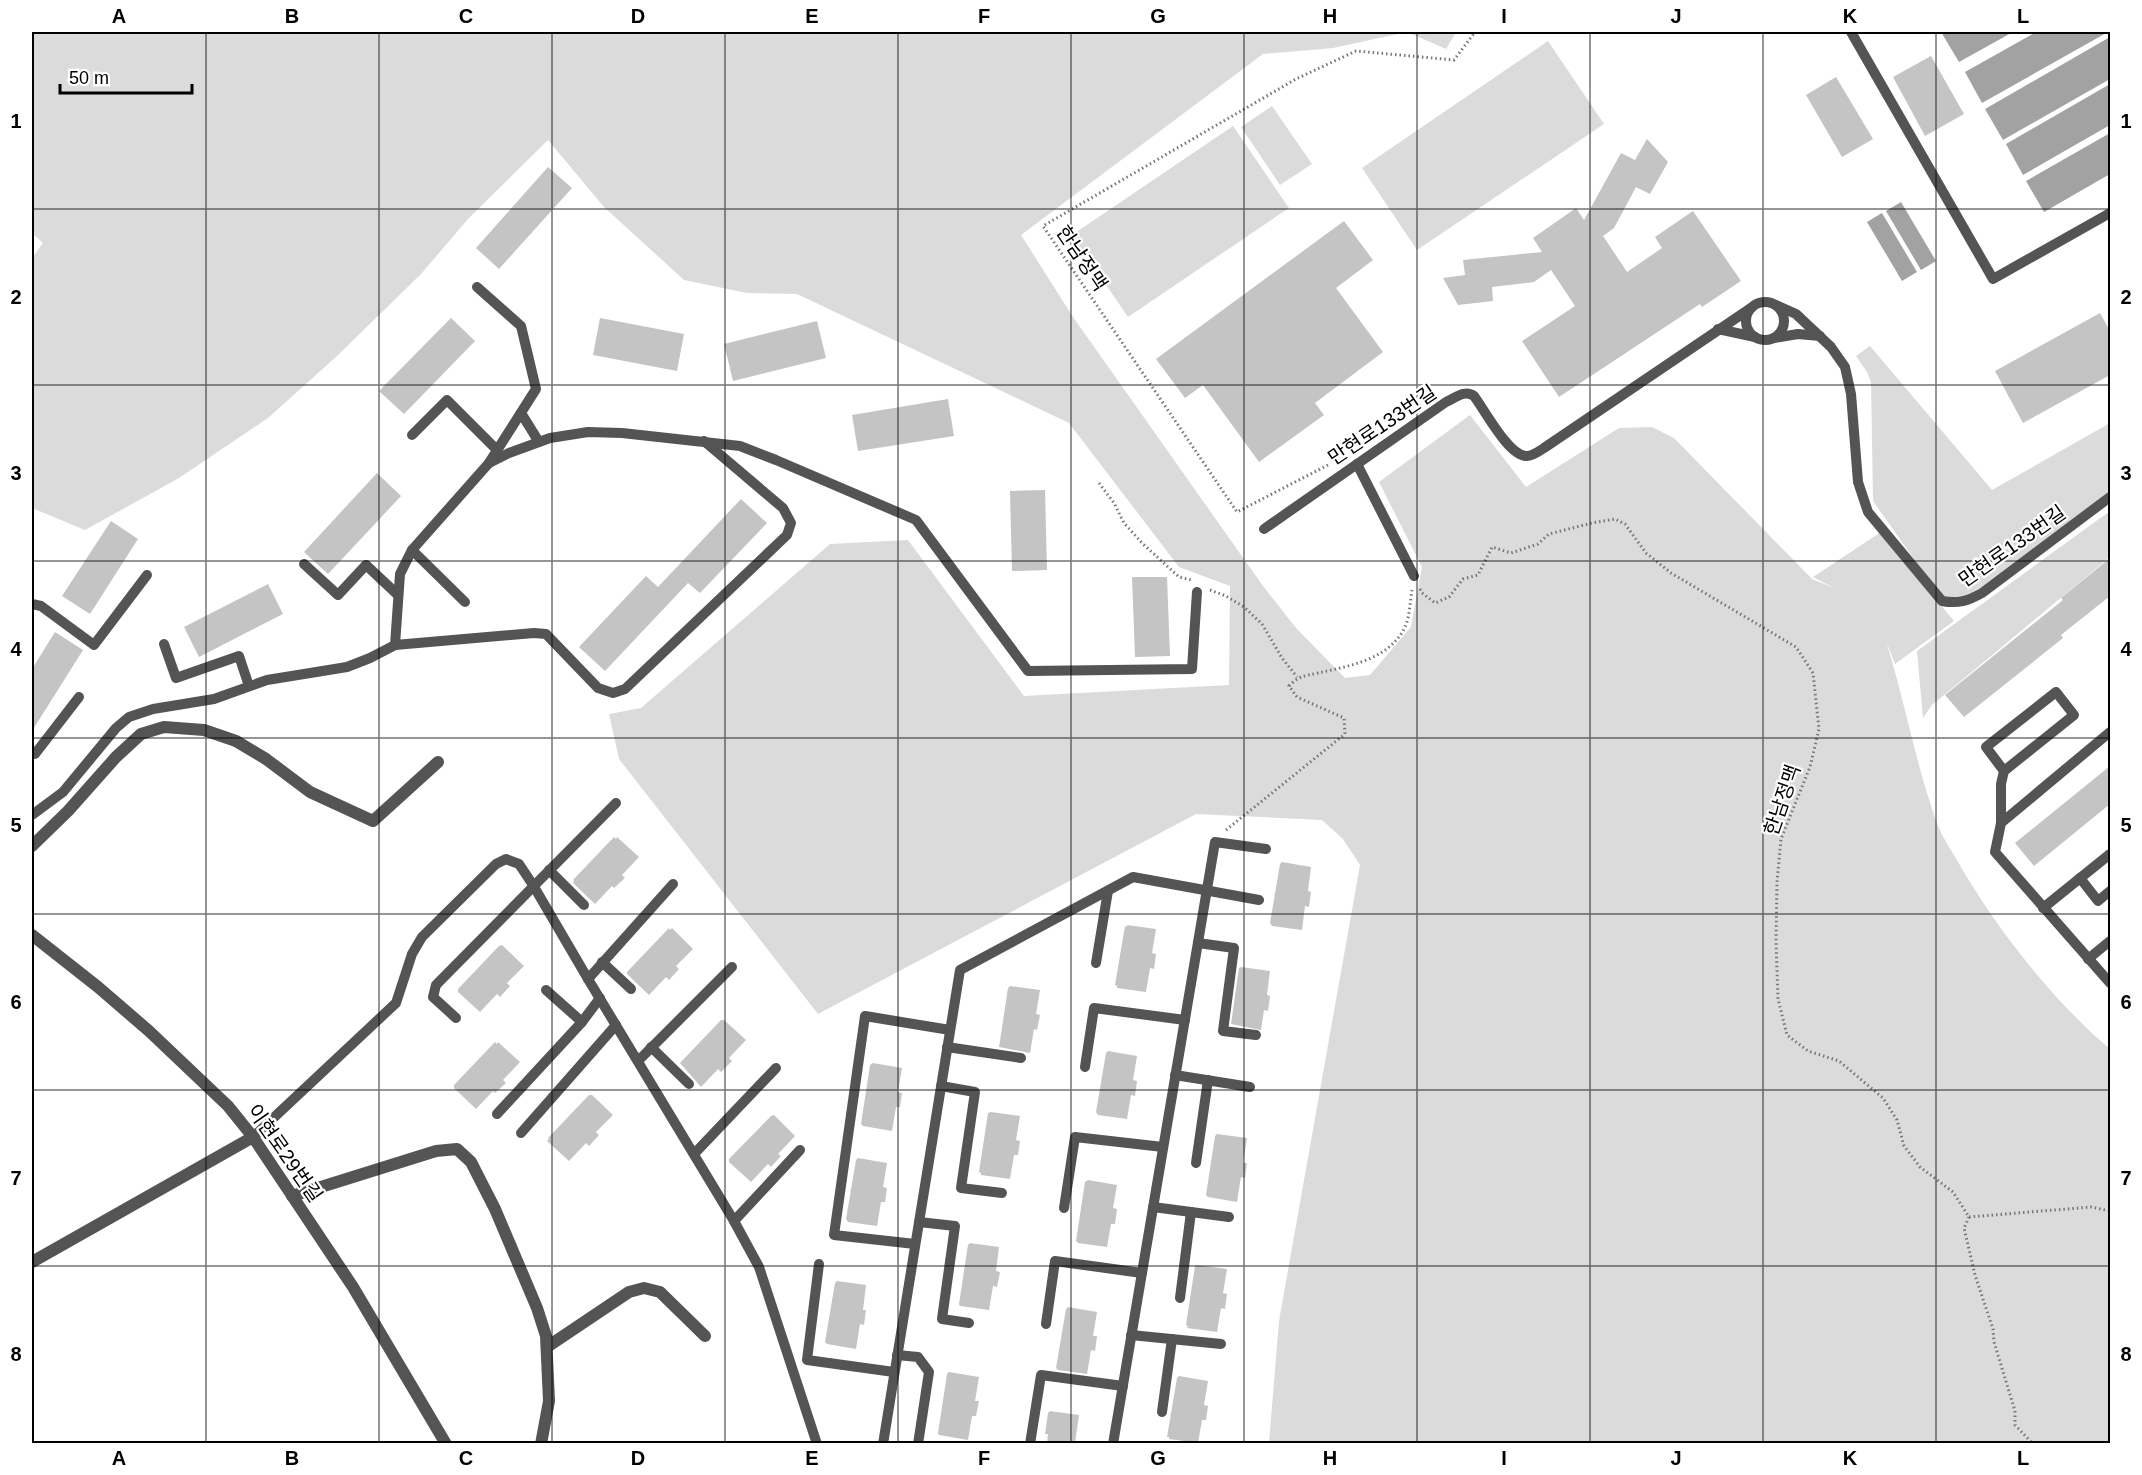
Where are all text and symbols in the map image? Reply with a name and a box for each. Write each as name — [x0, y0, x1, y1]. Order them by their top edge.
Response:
text: A — [112, 5, 126, 27]
text: B — [285, 5, 299, 27]
text: C — [459, 5, 473, 27]
text: D — [631, 5, 645, 27]
text: E — [805, 5, 819, 27]
text: F — [978, 5, 990, 27]
text: G — [1150, 5, 1166, 27]
text: H — [1323, 5, 1337, 27]
text: I — [1501, 5, 1507, 27]
text: J — [1670, 5, 1682, 27]
text: K — [1843, 5, 1858, 27]
text: L — [2017, 5, 2029, 27]
scale bar — [60, 57, 192, 95]
text: 50 m — [69, 68, 109, 88]
text: 1 — [10, 110, 22, 132]
text: 1 — [2120, 110, 2132, 132]
street label: 한남정맥 — [1052, 221, 1112, 295]
text: 2 — [10, 286, 22, 308]
text: 2 — [2120, 286, 2132, 308]
street label: 만현로133번길 — [1324, 381, 1440, 469]
text: 3 — [10, 462, 22, 484]
text: 3 — [2120, 462, 2132, 484]
street label: 만현로133번길 — [1954, 501, 2070, 591]
text: 4 — [10, 638, 22, 660]
text: 4 — [2120, 638, 2132, 660]
street label: 한남정맥 — [1760, 762, 1804, 838]
text: 5 — [10, 814, 22, 836]
text: 5 — [2120, 814, 2132, 836]
text: 6 — [10, 991, 22, 1013]
text: 6 — [2120, 991, 2132, 1013]
street label: 이현로29번길 — [243, 1100, 327, 1206]
text: 7 — [10, 1167, 22, 1189]
text: 7 — [2120, 1167, 2132, 1189]
text: 8 — [10, 1343, 22, 1365]
text: 8 — [2120, 1343, 2132, 1365]
text: A — [112, 1447, 126, 1469]
text: B — [285, 1447, 299, 1469]
text: C — [459, 1447, 473, 1469]
text: D — [631, 1447, 645, 1469]
text: E — [805, 1447, 819, 1469]
text: F — [978, 1447, 990, 1469]
text: G — [1150, 1447, 1166, 1469]
text: H — [1323, 1447, 1337, 1469]
text: I — [1501, 1447, 1507, 1469]
text: J — [1670, 1447, 1682, 1469]
text: K — [1843, 1447, 1858, 1469]
text: L — [2017, 1447, 2029, 1469]

